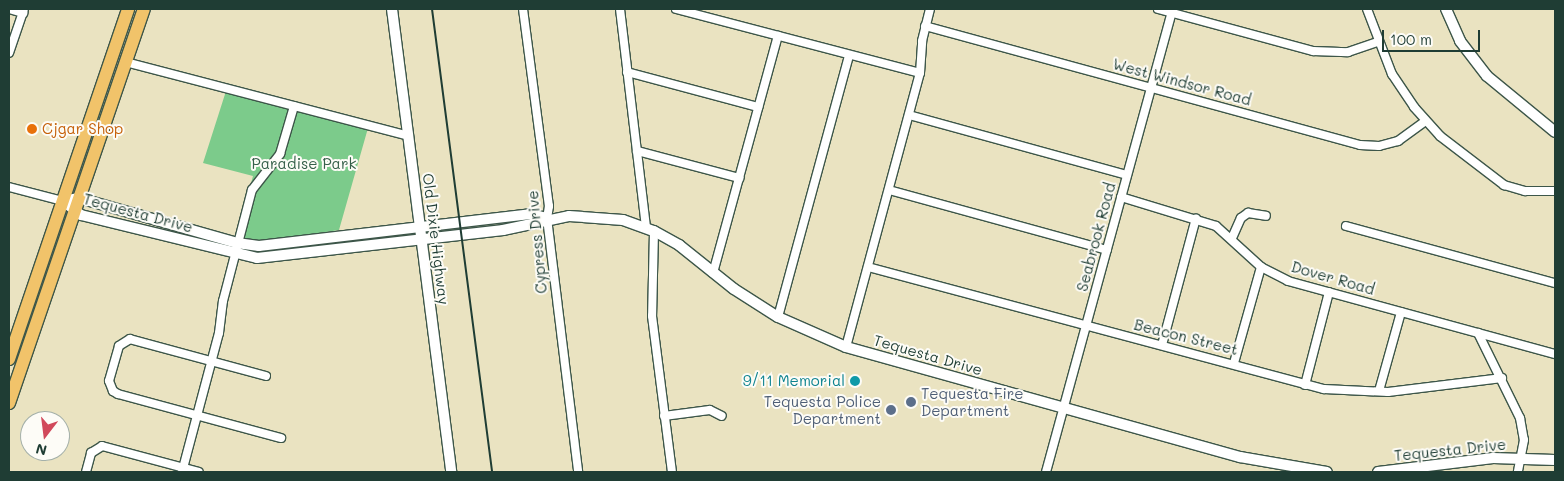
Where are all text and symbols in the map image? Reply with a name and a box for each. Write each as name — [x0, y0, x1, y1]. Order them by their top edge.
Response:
scale bar — [1384, 20, 1482, 52]
text: 100 m — [1390, 29, 1432, 49]
street label: West Windsor Road — [1111, 55, 1253, 109]
place label: Cjgar Shop — [42, 120, 123, 138]
marker: Cjgar Shop — [26, 123, 38, 135]
park label: Paradise Park — [252, 155, 356, 173]
street label: Old Dixie Highway — [419, 172, 453, 306]
street label: Seabrook Road — [1073, 181, 1119, 293]
street label: Tequesta Drive — [81, 190, 195, 236]
street label: Cypress Drive — [524, 190, 550, 294]
street label: Dover Road — [1289, 257, 1377, 299]
street label: Beacon Street — [1132, 315, 1240, 359]
street label: Tequesta Drive — [871, 331, 985, 379]
place label: 9/11 Memorial — [743, 372, 845, 390]
marker: 9/11 Memorial — [849, 375, 861, 387]
place label: Tequesta Fire Department — [921, 384, 1024, 419]
place label: Tequesta Police Department — [764, 392, 881, 427]
marker: Tequesta Fire Department — [905, 396, 917, 408]
marker: Tequesta Police Department — [885, 404, 897, 416]
north arrow — [20, 411, 70, 461]
street label: Tequesta Drive — [1393, 435, 1507, 465]
text: N — [34, 439, 49, 461]

